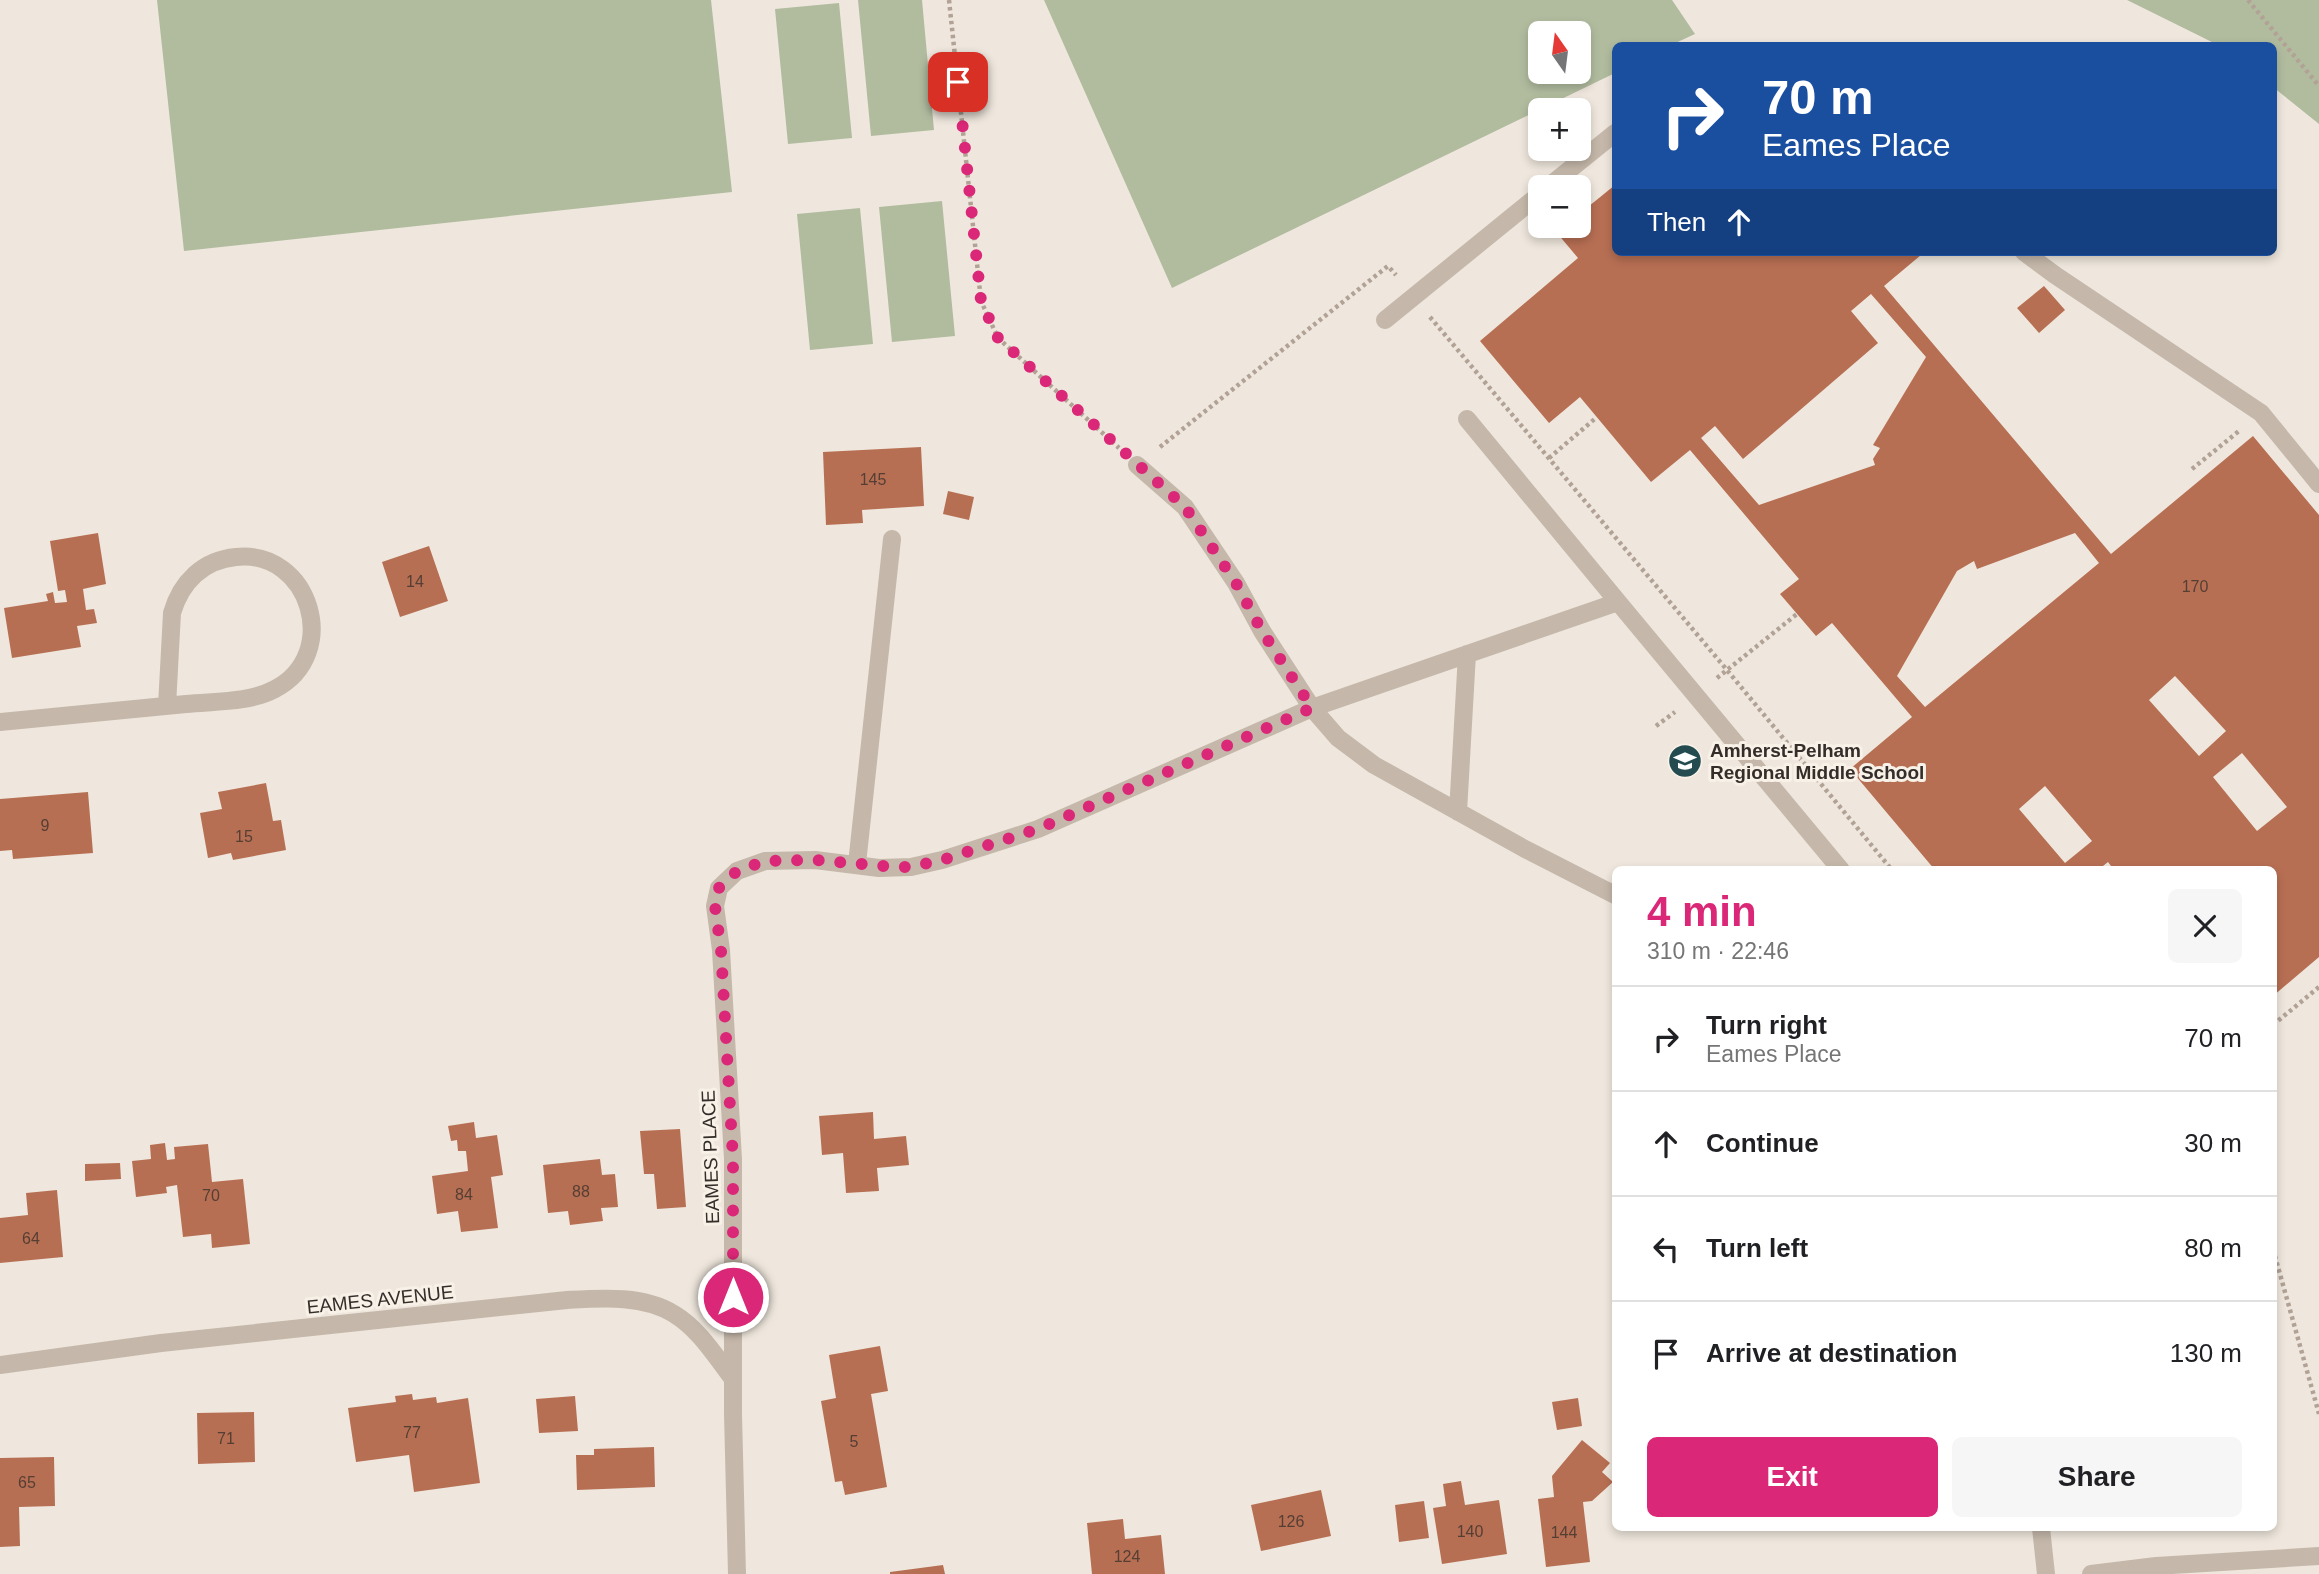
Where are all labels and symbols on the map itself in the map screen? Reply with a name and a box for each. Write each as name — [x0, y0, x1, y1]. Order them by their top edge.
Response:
north arrow — [1528, 21, 1591, 84]
pin — [928, 52, 988, 112]
house number: 145 — [860, 471, 886, 488]
house number: 14 — [406, 573, 424, 590]
house number: 170 — [2182, 578, 2208, 595]
place label: Amherst-Pelham Regional Middle School — [1710, 740, 1924, 783]
school or university icon: Amherst-Pelham Regional Middle School — [1666, 742, 1704, 780]
house number: 9 — [41, 817, 50, 834]
house number: 15 — [235, 828, 253, 845]
street label: EAMES PLACE — [698, 1090, 723, 1224]
house number: 88 — [572, 1183, 590, 1200]
house number: 84 — [455, 1186, 473, 1203]
house number: 70 — [202, 1187, 220, 1204]
house number: 64 — [22, 1230, 40, 1247]
position arrow — [696, 1260, 770, 1334]
street label: EAMES AVENUE — [306, 1281, 454, 1318]
house number: 77 — [403, 1424, 421, 1441]
house number: 71 — [217, 1430, 235, 1447]
house number: 5 — [850, 1433, 859, 1450]
house number: 65 — [18, 1474, 36, 1491]
house number: 126 — [1278, 1513, 1304, 1530]
house number: 140 — [1457, 1523, 1483, 1540]
house number: 144 — [1551, 1524, 1577, 1541]
house number: 124 — [1114, 1548, 1140, 1565]

